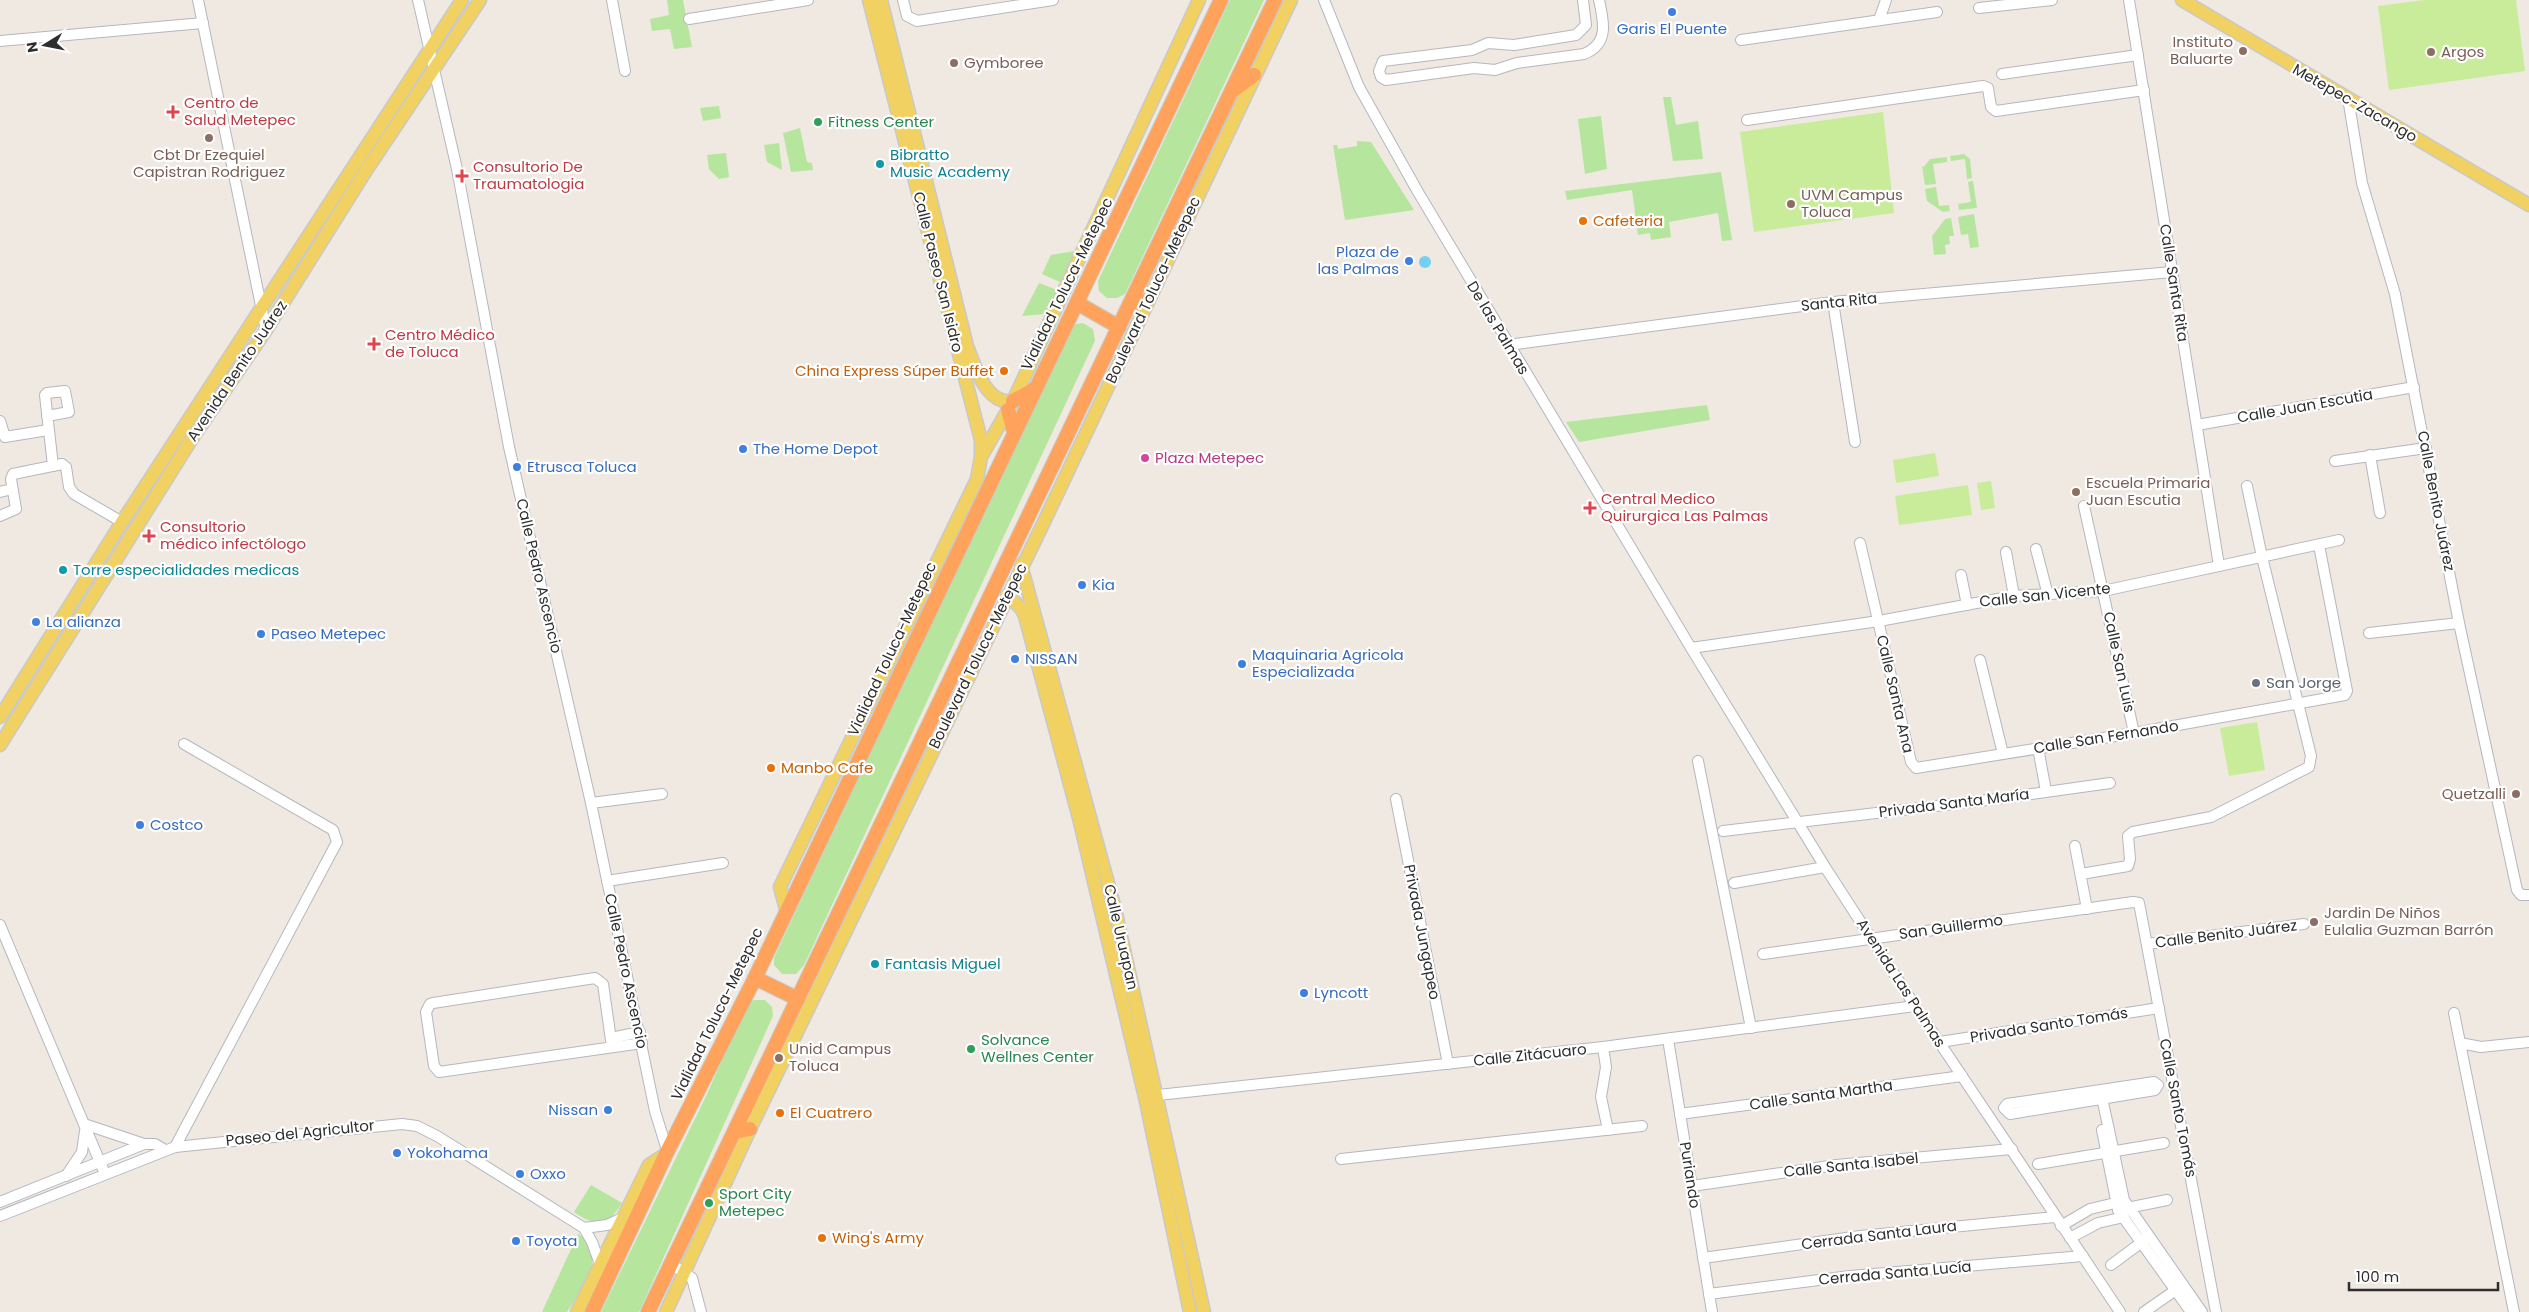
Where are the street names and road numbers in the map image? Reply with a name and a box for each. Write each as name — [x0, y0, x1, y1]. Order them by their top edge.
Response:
street label: Metepec-Zacango — [2289, 58, 2421, 147]
street label: Calle Paseo San Isidro — [908, 189, 969, 354]
street label: Boulevard Toluca-Metepec — [1100, 193, 1205, 387]
street label: Vialidad Toluca-Metepec — [1016, 194, 1118, 374]
street label: Calle Santa Rita — [2155, 223, 2194, 343]
street label: De las Palmas — [1462, 277, 1535, 379]
street label: Santa Rita — [1800, 287, 1878, 316]
street label: Avenida Benito Juárez — [182, 296, 292, 445]
street label: Calle Juan Escutia — [2236, 383, 2374, 428]
street label: Calle Benito Juárez — [2413, 429, 2460, 573]
street label: Calle Pedro Ascencio — [511, 497, 567, 655]
street label: Vialidad Toluca-Metepec — [842, 558, 941, 739]
street label: Boulevard Toluca-Metepec — [923, 560, 1032, 752]
street label: Calle San Vicente — [1978, 577, 2111, 612]
street label: Calle San Luis — [2099, 610, 2140, 714]
street label: Calle Santa Ana — [1872, 633, 1919, 755]
street label: Calle San Fernando — [2032, 715, 2180, 758]
street label: Privada Santa María — [1877, 783, 2030, 822]
street label: Privada Jungapeo — [1399, 863, 1446, 1001]
street label: Calle Uruapan — [1099, 882, 1144, 992]
street label: Calle Pedro Ascencio — [600, 891, 653, 1050]
street label: San Guillermo — [1898, 909, 2004, 944]
street label: Avenida Las Palmas — [1852, 914, 1951, 1051]
street label: Calle Benito Juárez — [2154, 914, 2298, 953]
street label: Vialidad Toluca-Metepec — [666, 924, 768, 1104]
street label: Privada Santo Tomás — [1968, 1002, 2130, 1047]
street label: Calle Santo Tomás — [2155, 1037, 2202, 1179]
street label: Calle Zitácuaro — [1472, 1038, 1588, 1071]
street label: Calle Santa Martha — [1748, 1074, 1894, 1115]
street label: Paseo del Agricultor — [225, 1114, 376, 1151]
street label: Puriando — [1675, 1140, 1706, 1210]
street label: Calle Santa Isabel — [1783, 1147, 1919, 1182]
street label: Cerrada Santa Laura — [1800, 1215, 1958, 1254]
street label: Cerrada Santa Lucía — [1817, 1255, 1972, 1290]

